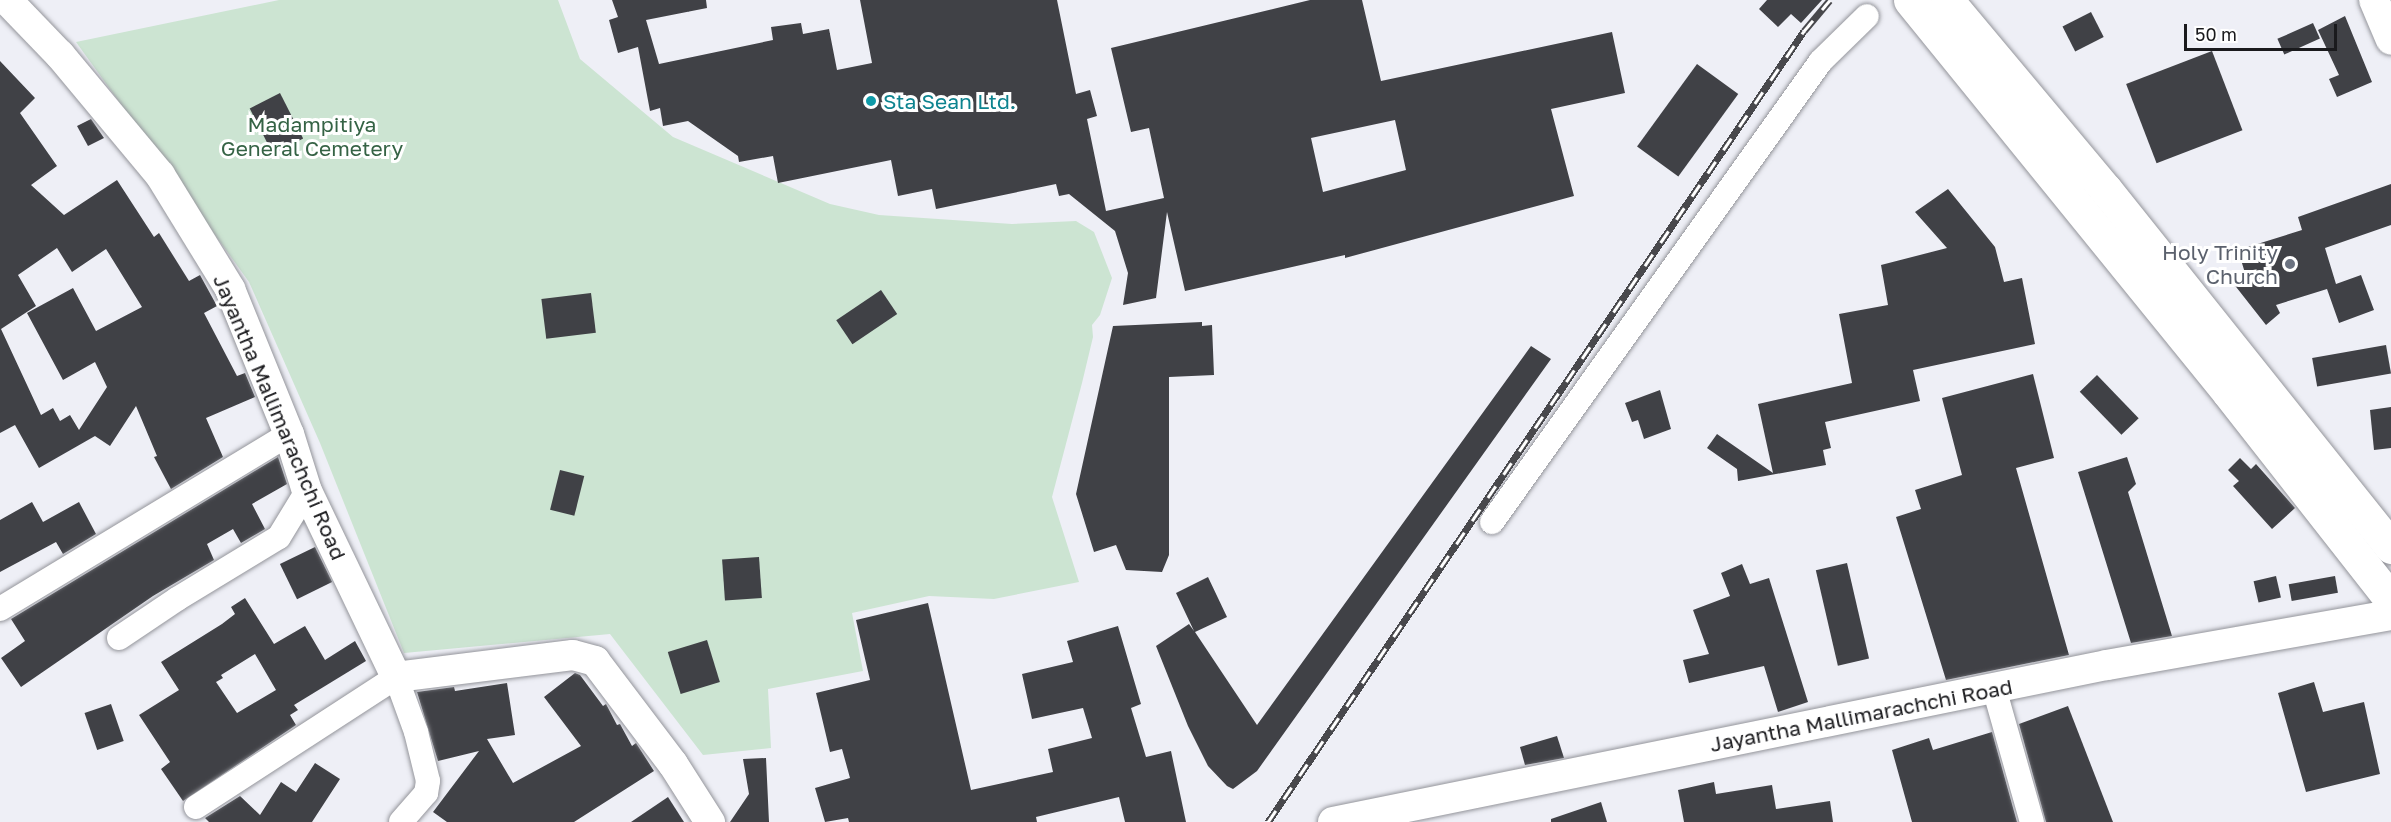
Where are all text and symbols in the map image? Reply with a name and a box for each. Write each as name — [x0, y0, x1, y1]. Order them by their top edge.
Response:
scale bar — [2187, 12, 2340, 50]
text: 50 m — [2195, 23, 2237, 45]
place label: Sta Sean Ltd. — [883, 88, 1016, 114]
marker: Sta Sean Ltd. — [864, 94, 878, 108]
park label: Madampitiya General Cemetery — [221, 111, 403, 161]
place label: Holy Trinity Church — [2162, 239, 2278, 289]
marker: Holy Trinity Church — [2283, 257, 2297, 271]
street label: Jayantha Mallimarachchi Road — [208, 271, 352, 563]
street label: Jayantha Mallimarachchi Road — [1708, 673, 2014, 757]

